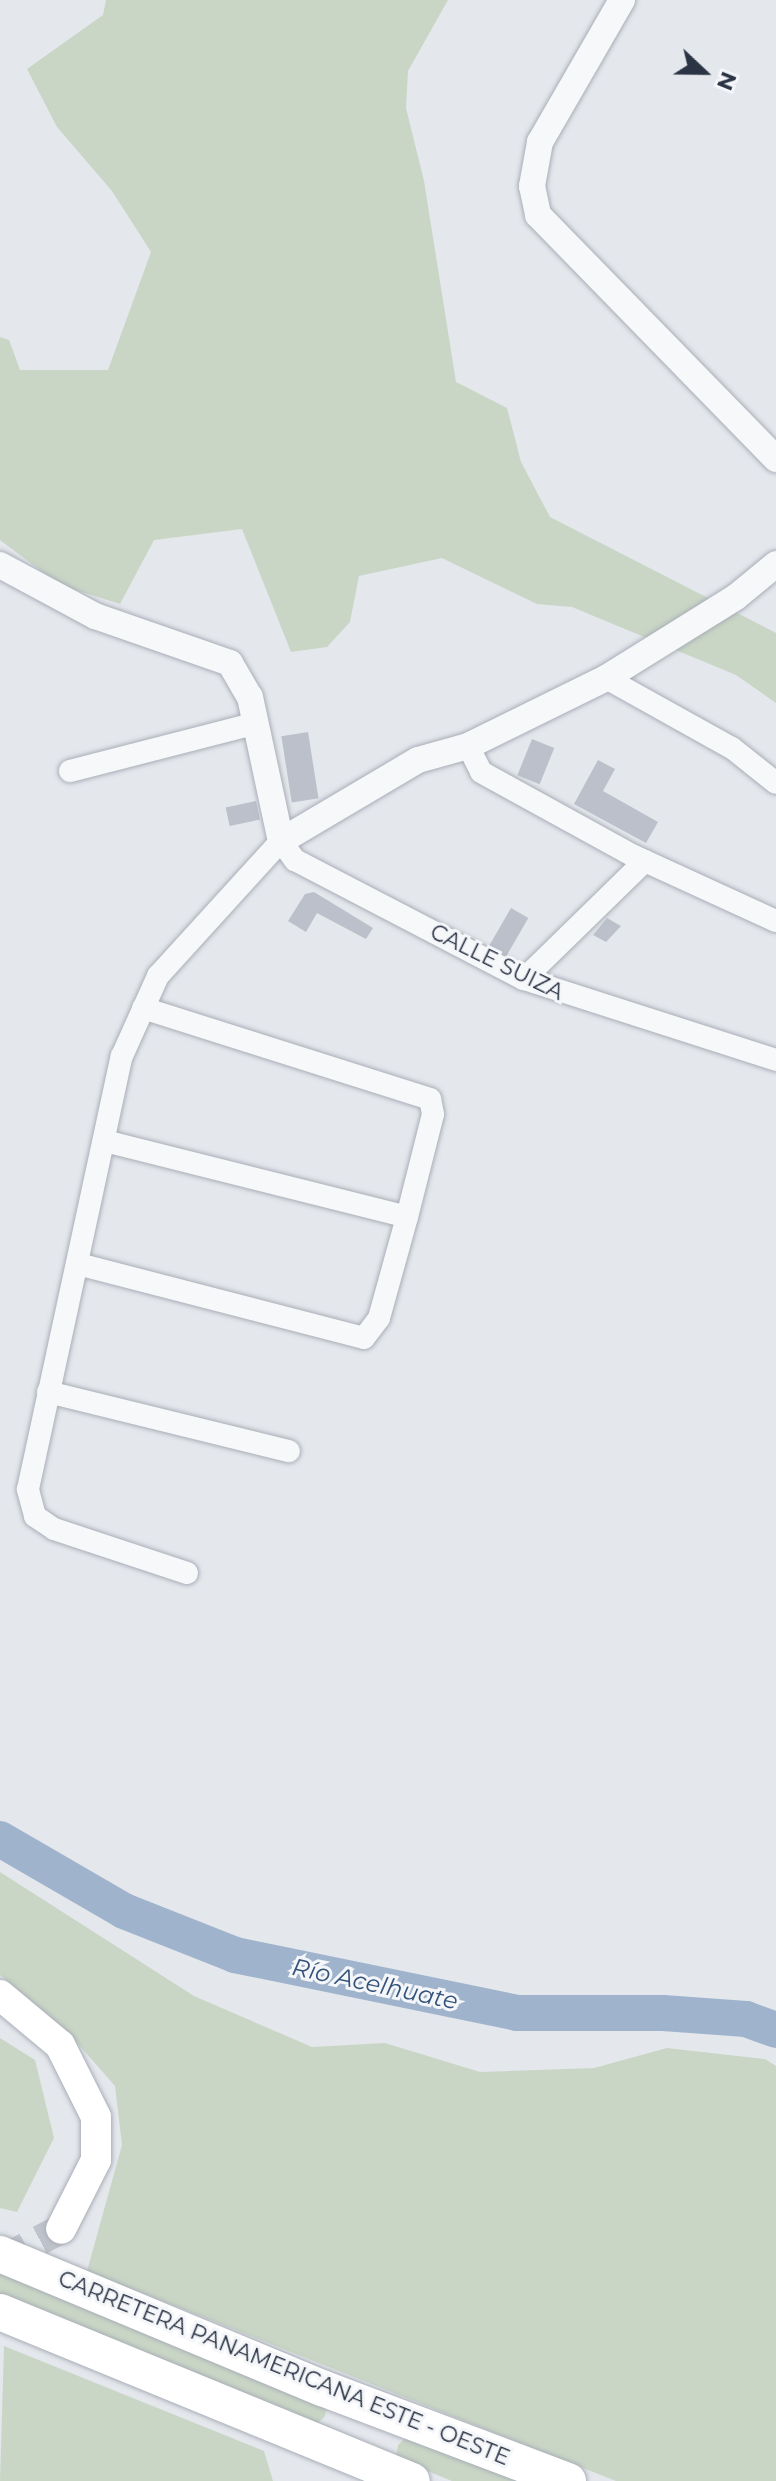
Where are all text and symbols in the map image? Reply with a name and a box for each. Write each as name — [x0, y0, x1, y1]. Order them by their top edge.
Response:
north arrow — [664, 32, 744, 112]
text: N — [711, 68, 743, 94]
street label: CALLE SUIZA — [426, 918, 568, 1006]
water label: Río Acelhuate — [289, 1952, 461, 2016]
street label: CARRETERA PANAMERICANA ESTE - OESTE — [55, 2265, 513, 2471]

